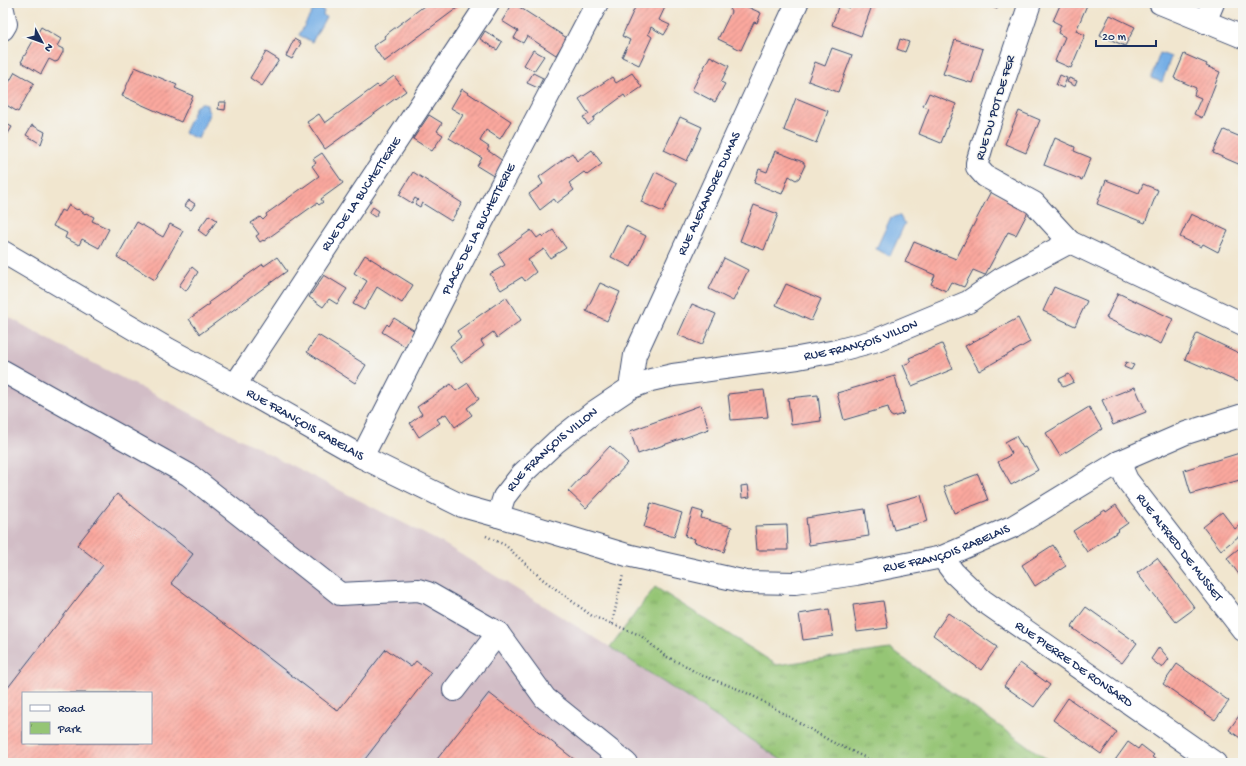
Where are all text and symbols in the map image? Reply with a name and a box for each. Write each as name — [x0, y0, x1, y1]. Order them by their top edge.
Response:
north arrow — [22, 22, 62, 62]
scale bar — [1096, 22, 1156, 48]
text: 20 m — [1102, 31, 1127, 45]
text: N — [41, 41, 55, 54]
street label: RUE DU POT DE FER — [973, 53, 1019, 162]
street label: RUE ALEXANDRE DUMAS — [674, 129, 745, 258]
street label: RUE DE LA BUCHETTERIE — [318, 133, 405, 254]
street label: PLACE DE LA BUCHETTERIE — [438, 160, 519, 298]
street label: RUE FRANÇOIS VILLON — [803, 316, 920, 364]
street label: RUE FRANÇOIS RABELAIS — [243, 385, 368, 465]
street label: RUE FRANÇOIS VILLON — [504, 404, 601, 495]
street label: RUE ALFRED DE MUSSET — [1133, 490, 1226, 605]
street label: RUE FRANÇOIS RABELAIS — [882, 521, 1013, 576]
street label: RUE PIERRE DE RONSARD — [1012, 618, 1136, 711]
legend — [22, 692, 152, 744]
text: Road — [58, 703, 85, 717]
text: Park — [57, 723, 83, 737]

